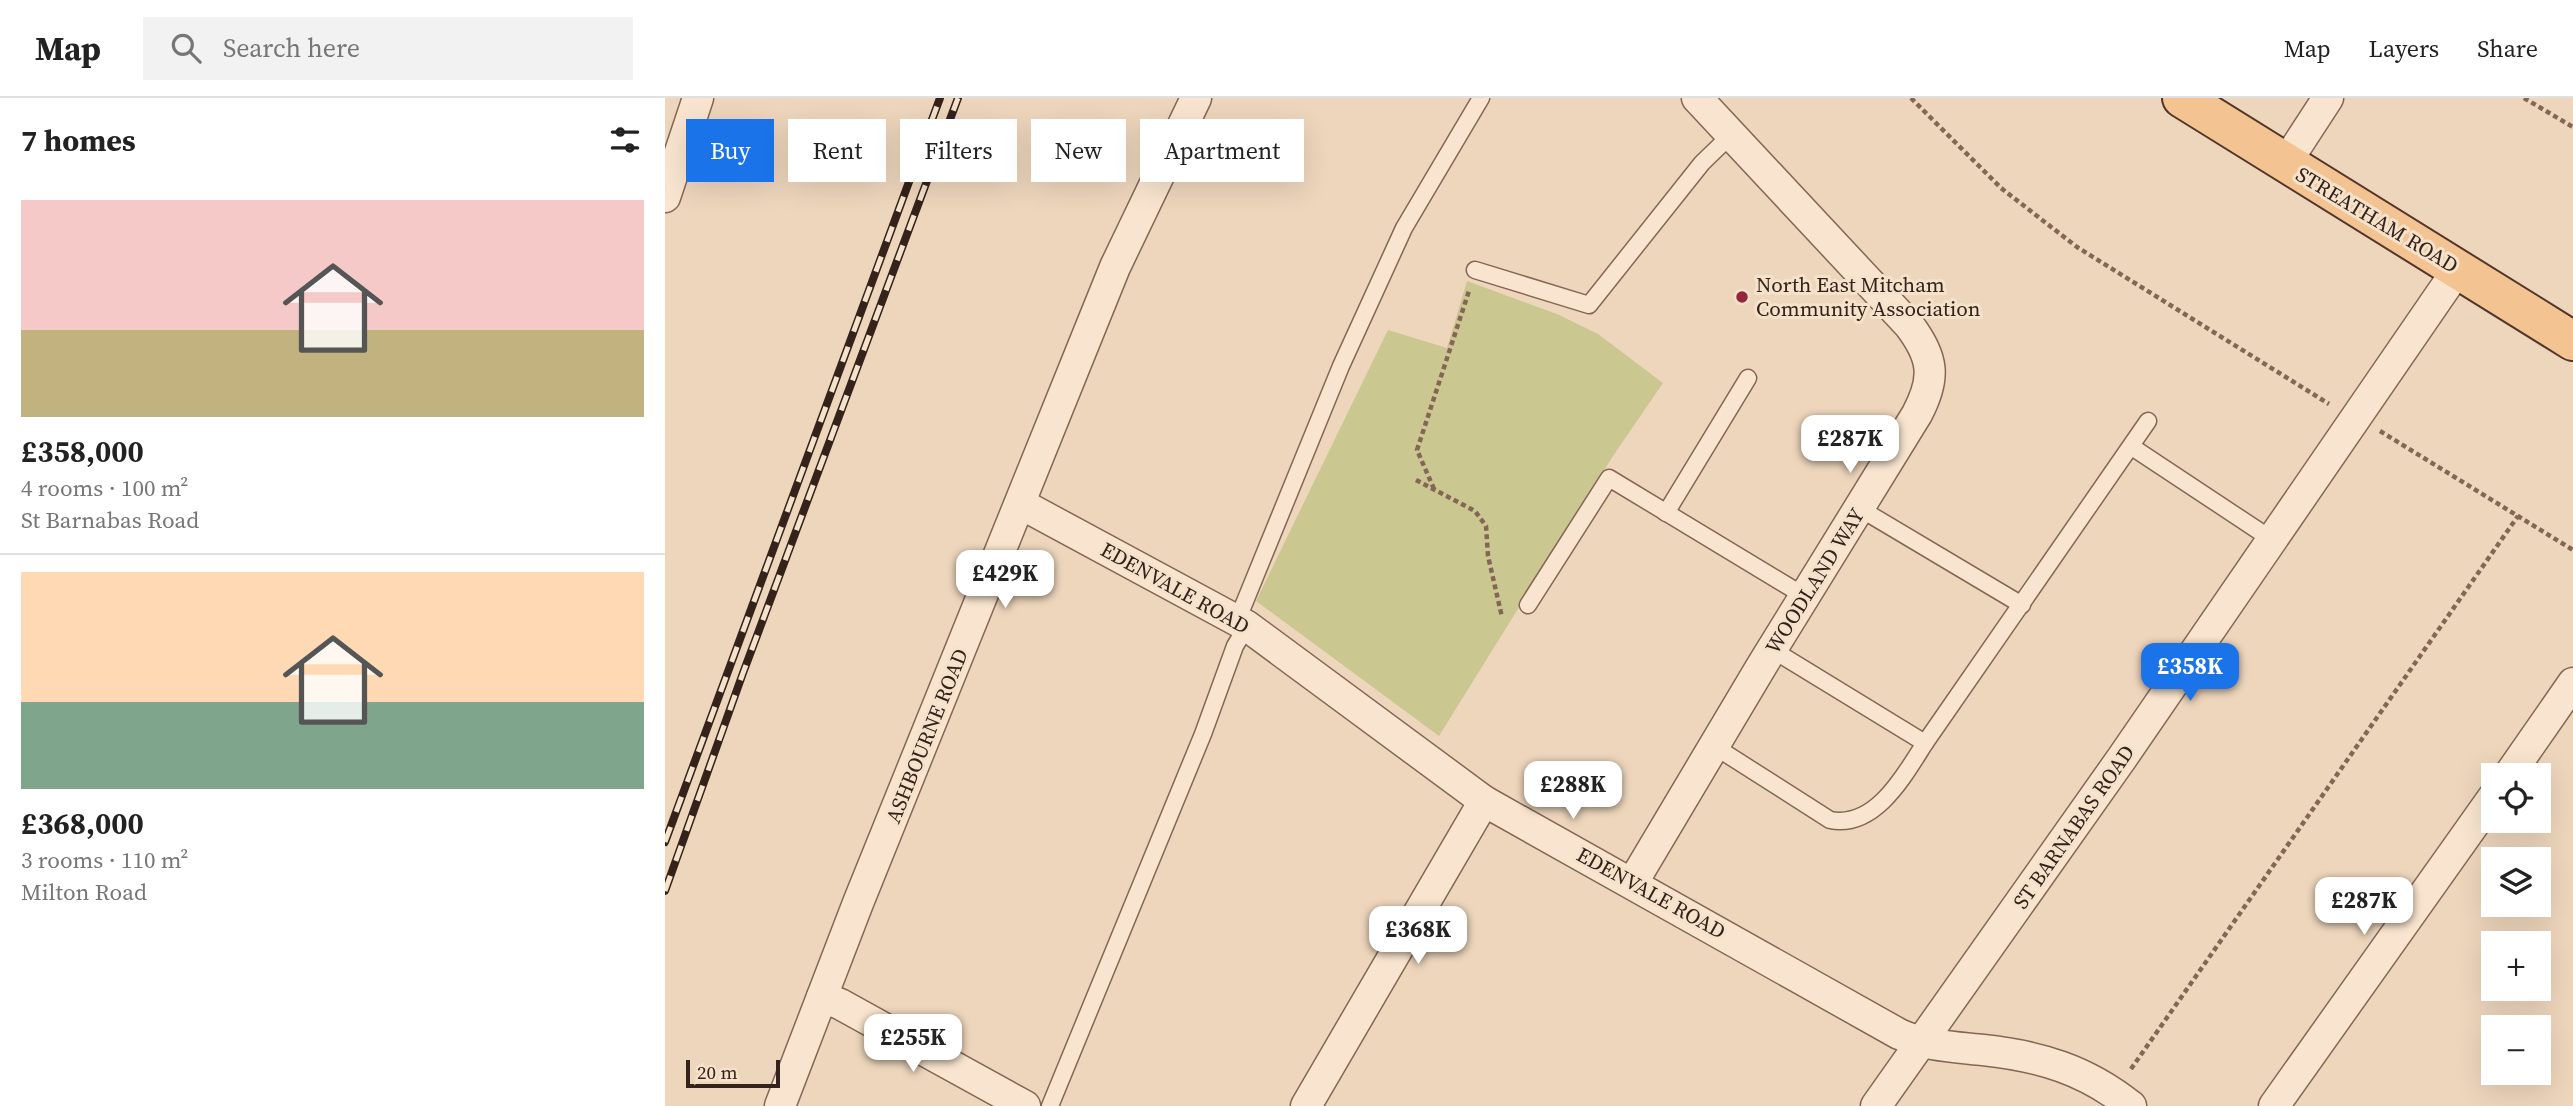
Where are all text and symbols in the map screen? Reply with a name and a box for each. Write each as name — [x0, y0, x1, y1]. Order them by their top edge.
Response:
search box — [143, 17, 633, 80]
text: Map — [35, 26, 101, 71]
icon: search — [167, 29, 205, 67]
text: Search here — [223, 30, 360, 66]
text: Map — [2284, 32, 2331, 65]
text: Layers — [2369, 32, 2439, 65]
text: Share — [2477, 32, 2538, 65]
chip: Buy — [686, 119, 774, 182]
chip: Rent — [788, 119, 886, 182]
chip: Filters — [900, 119, 1017, 182]
chip: New — [1031, 119, 1126, 182]
chip: Apartment — [1140, 119, 1304, 182]
text: 7 homes — [21, 120, 136, 161]
icon: filters — [606, 121, 644, 159]
street label: STREATHAM ROAD — [2291, 160, 2464, 280]
icon: home — [270, 245, 396, 371]
place label: North East Mitcham Community Association — [1756, 270, 1981, 323]
marker: North East Mitcham Community Association — [1734, 289, 1750, 305]
pin: £287K — [1801, 416, 1899, 475]
text: £287K — [1817, 422, 1883, 454]
text: £358,000 — [21, 431, 144, 472]
text: 4 rooms · 100 m² — [21, 472, 188, 504]
street label: WOODLAND WAY — [1758, 502, 1871, 659]
text: St Barnabas Road — [21, 504, 199, 536]
street label: EDENVALE ROAD — [1096, 535, 1255, 640]
pin: £429K — [956, 550, 1054, 610]
text: £429K — [972, 557, 1038, 589]
icon: home — [270, 617, 396, 743]
street label: ASHBOURNE ROAD — [878, 644, 975, 827]
pin: £358K — [2141, 644, 2239, 703]
text: £358K — [2157, 650, 2223, 682]
street label: ST BARNABAS ROAD — [2006, 739, 2141, 915]
pin: £288K — [1524, 762, 1622, 821]
map controls — [2481, 763, 2551, 1085]
button: locate — [2481, 763, 2551, 833]
text: £288K — [1540, 768, 1606, 800]
text: £368,000 — [21, 803, 144, 844]
street label: EDENVALE ROAD — [1572, 840, 1731, 945]
text: 3 rooms · 110 m² — [21, 844, 188, 876]
button: layers — [2481, 847, 2551, 917]
text: Milton Road — [21, 876, 147, 908]
pin: £287K — [2315, 878, 2413, 937]
text: £287K — [2331, 884, 2397, 916]
pin: £368K — [1369, 906, 1467, 966]
text: £368K — [1385, 913, 1451, 945]
button: + — [2481, 931, 2551, 1001]
pin: £255K — [864, 1014, 962, 1074]
button: − — [2481, 1015, 2551, 1085]
text: £255K — [880, 1021, 946, 1053]
scale bar — [686, 1057, 781, 1089]
text: 20 m — [697, 1059, 738, 1085]

